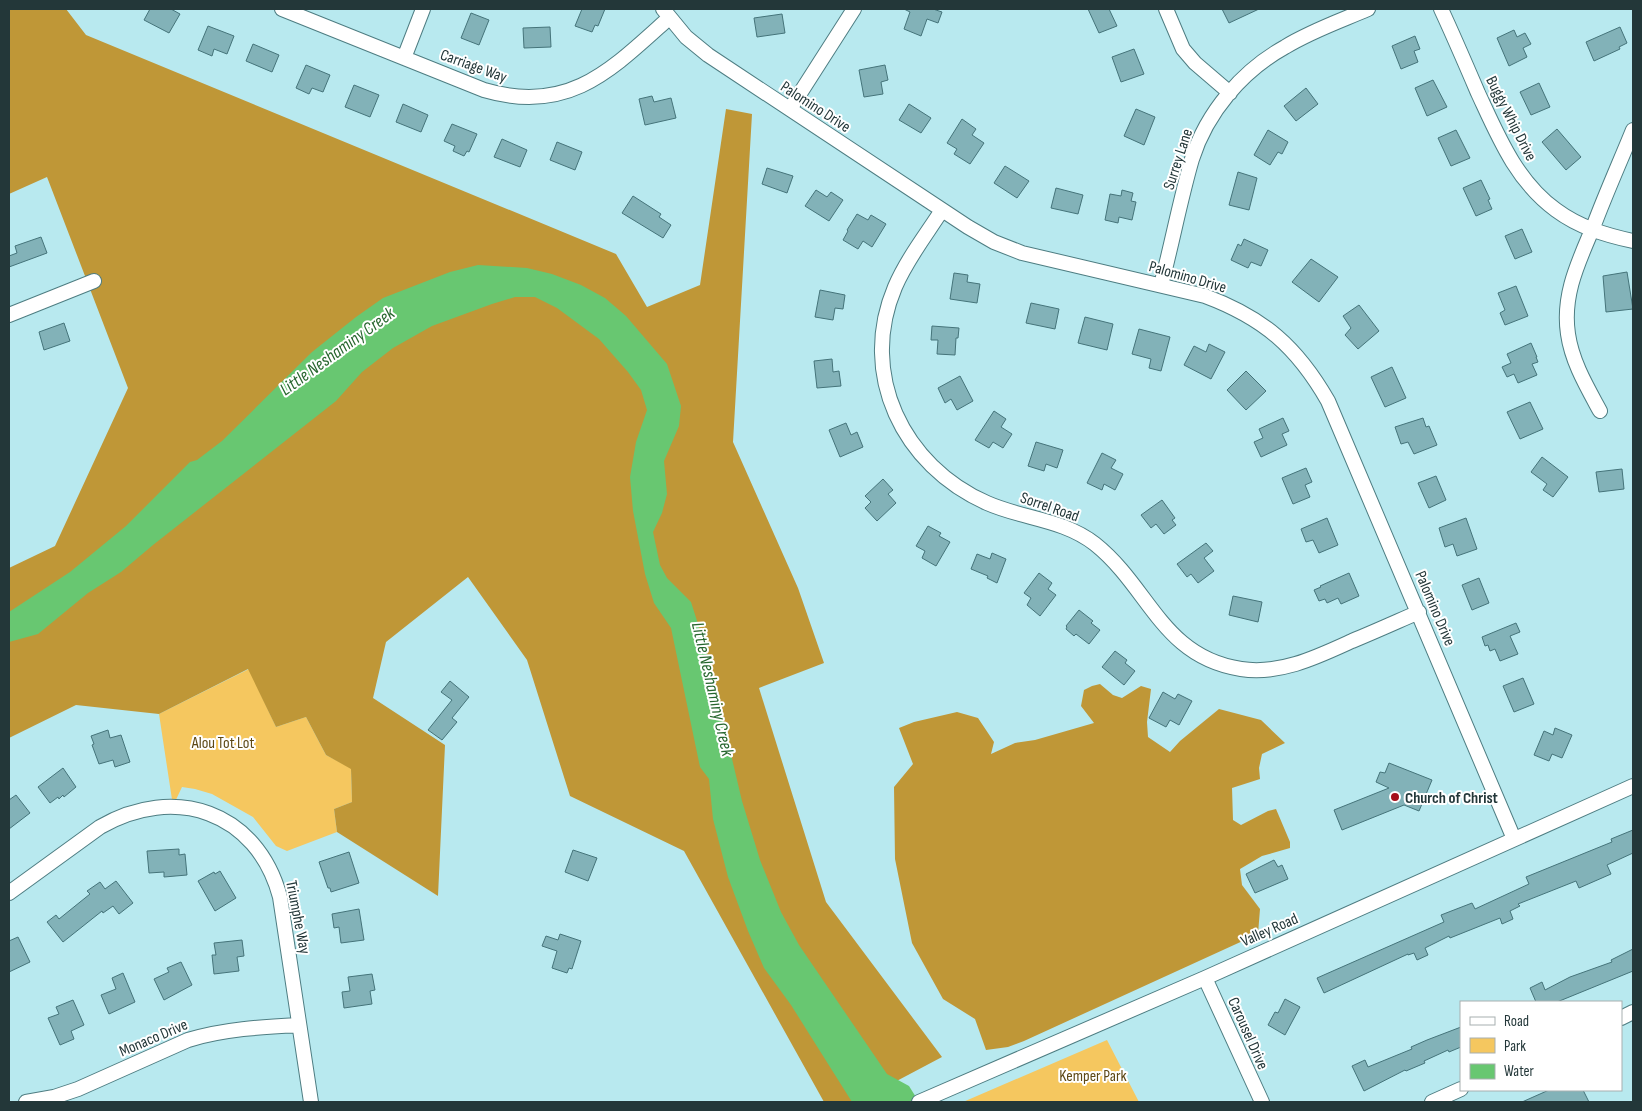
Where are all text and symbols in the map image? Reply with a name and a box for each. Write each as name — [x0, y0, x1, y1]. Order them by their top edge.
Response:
street label: Carriage Way — [438, 46, 509, 87]
street label: Buggy Whip Drive — [1481, 73, 1540, 164]
street label: Palomino Drive — [777, 78, 854, 137]
street label: Surrey Lane — [1160, 127, 1197, 192]
street label: Palomino Drive — [1147, 257, 1228, 298]
water label: Little Neshaminy Creek — [276, 302, 400, 400]
street label: Sorrel Road — [1018, 489, 1081, 526]
street label: Palomino Drive — [1410, 568, 1459, 649]
water label: Little Neshaminy Creek — [687, 620, 738, 759]
park label: Alou Tot Lot — [191, 734, 254, 753]
place label: Church of Christ — [1405, 789, 1498, 808]
marker: Church of Christ — [1389, 791, 1401, 803]
street label: Triumphe Way — [281, 879, 314, 956]
street label: Valley Road — [1238, 909, 1301, 951]
street label: Carousel Drive — [1223, 995, 1272, 1073]
legend — [1460, 1001, 1622, 1091]
text: Road — [1504, 1012, 1529, 1031]
street label: Monaco Drive — [116, 1015, 191, 1061]
text: Park — [1504, 1037, 1526, 1056]
text: Water — [1504, 1062, 1535, 1081]
park label: Kemper Park — [1059, 1067, 1127, 1086]

